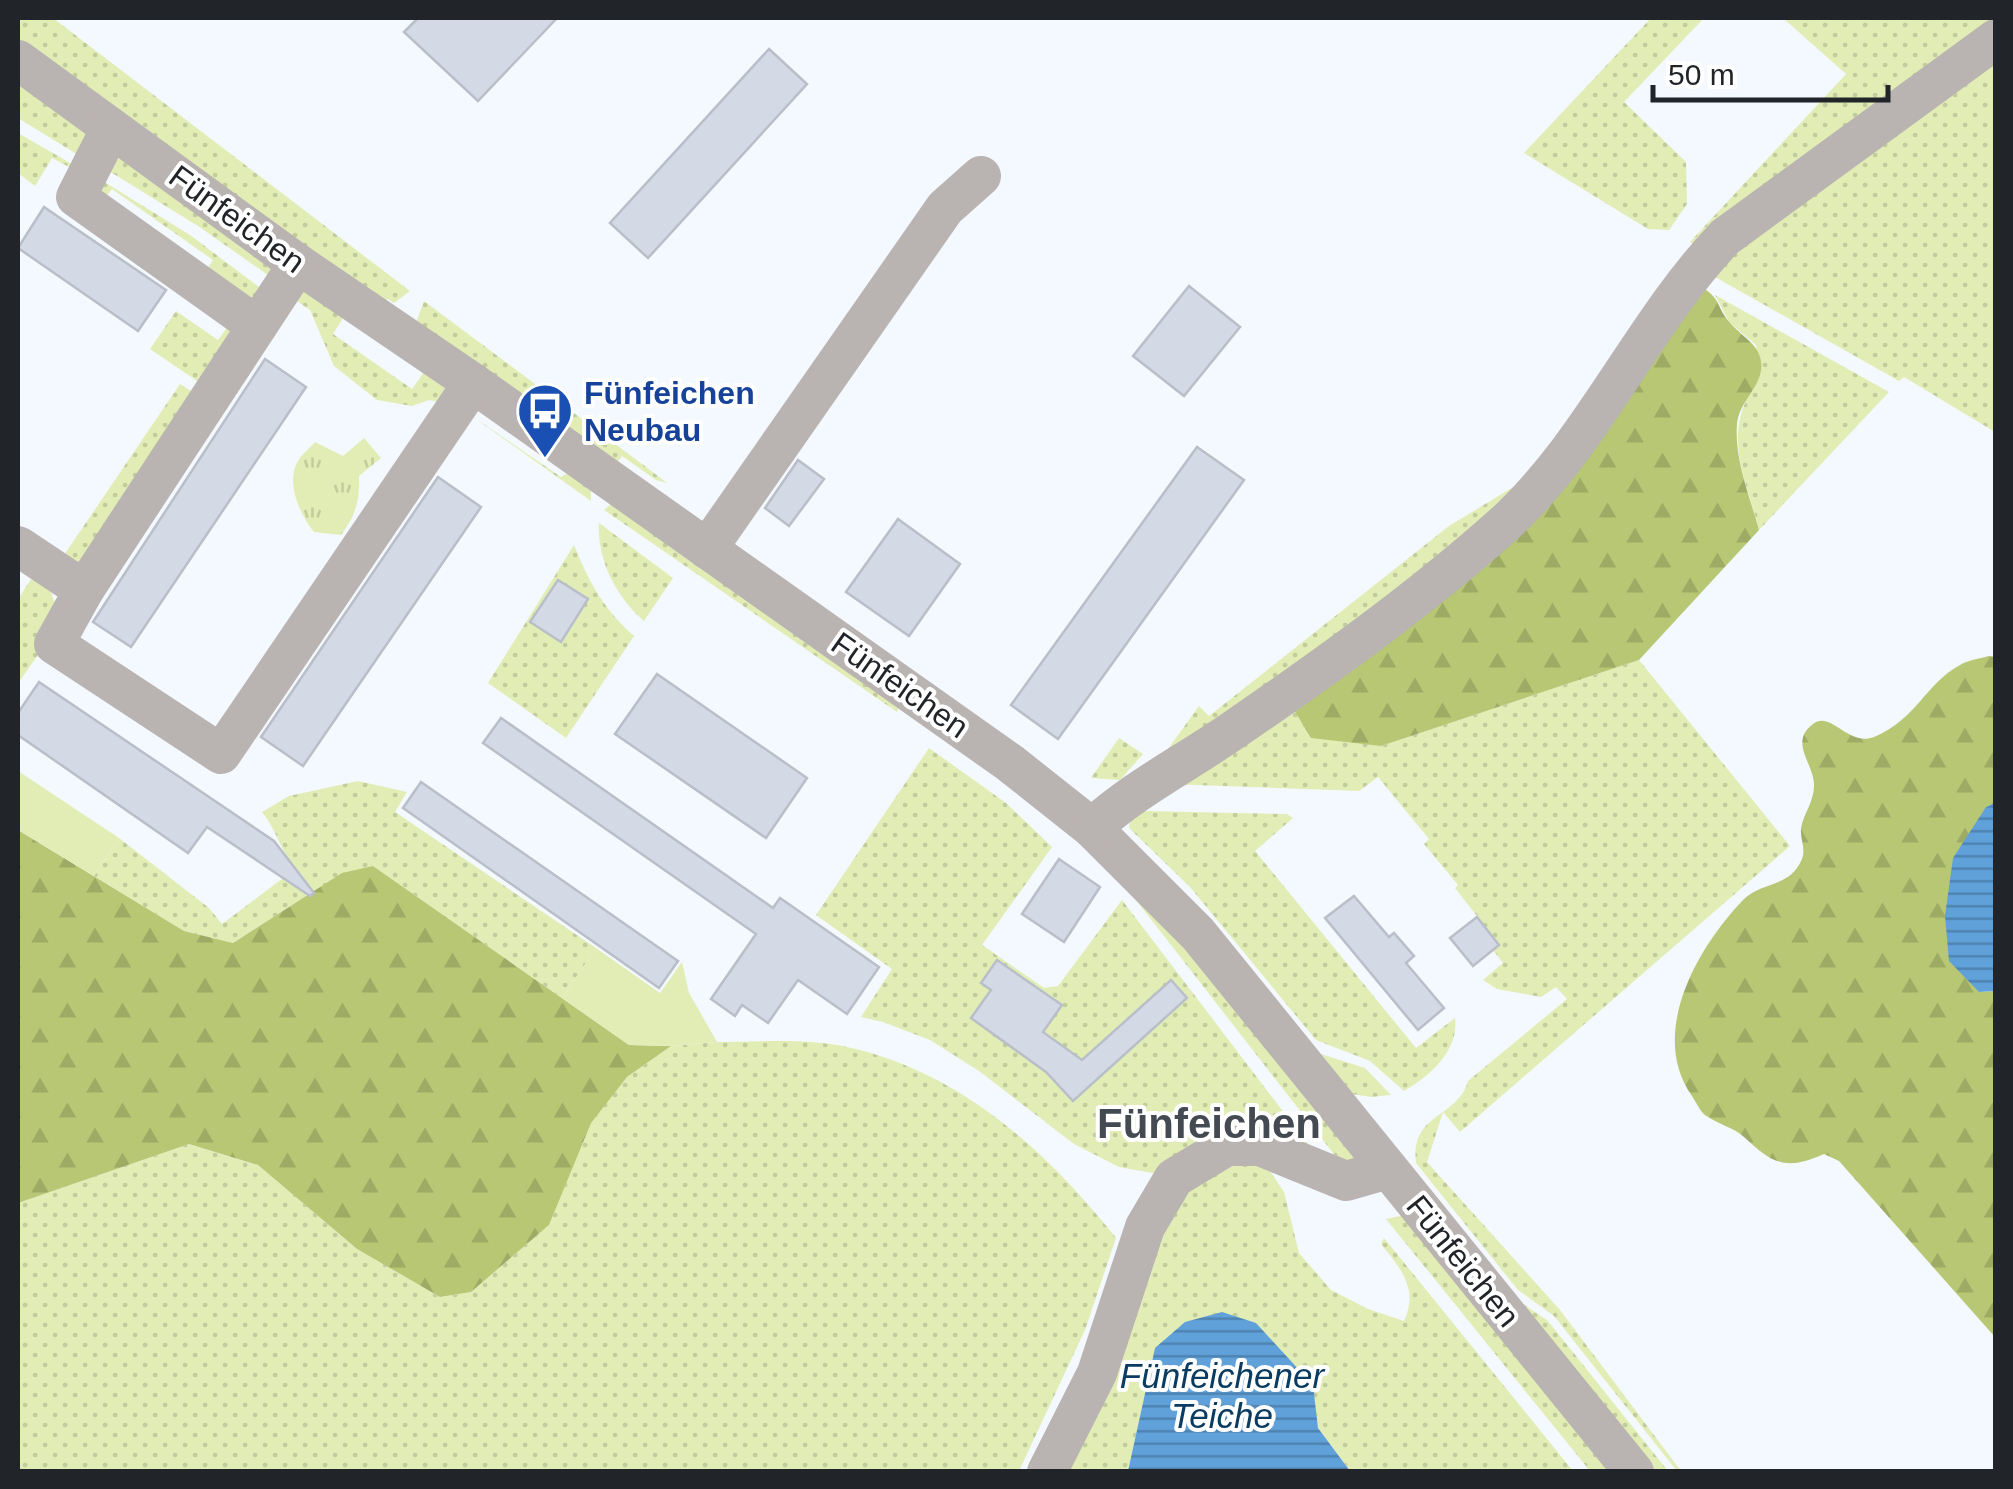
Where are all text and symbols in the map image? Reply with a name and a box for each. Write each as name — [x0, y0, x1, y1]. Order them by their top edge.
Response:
scale bar — [1653, 40, 1888, 102]
text: 50 m — [1668, 58, 1735, 91]
street label: Fünfeichen — [162, 158, 312, 280]
place label: Fünfeichen Neubau — [584, 375, 755, 448]
bus stop icon: Fünfeichen Neubau — [515, 381, 575, 460]
street label: Fünfeichen — [825, 625, 975, 745]
district label: Fünfeichen — [1097, 1100, 1321, 1147]
street label: Fünfeichen — [1399, 1188, 1527, 1334]
water label: Fünfeichener Teiche — [1120, 1356, 1325, 1435]

